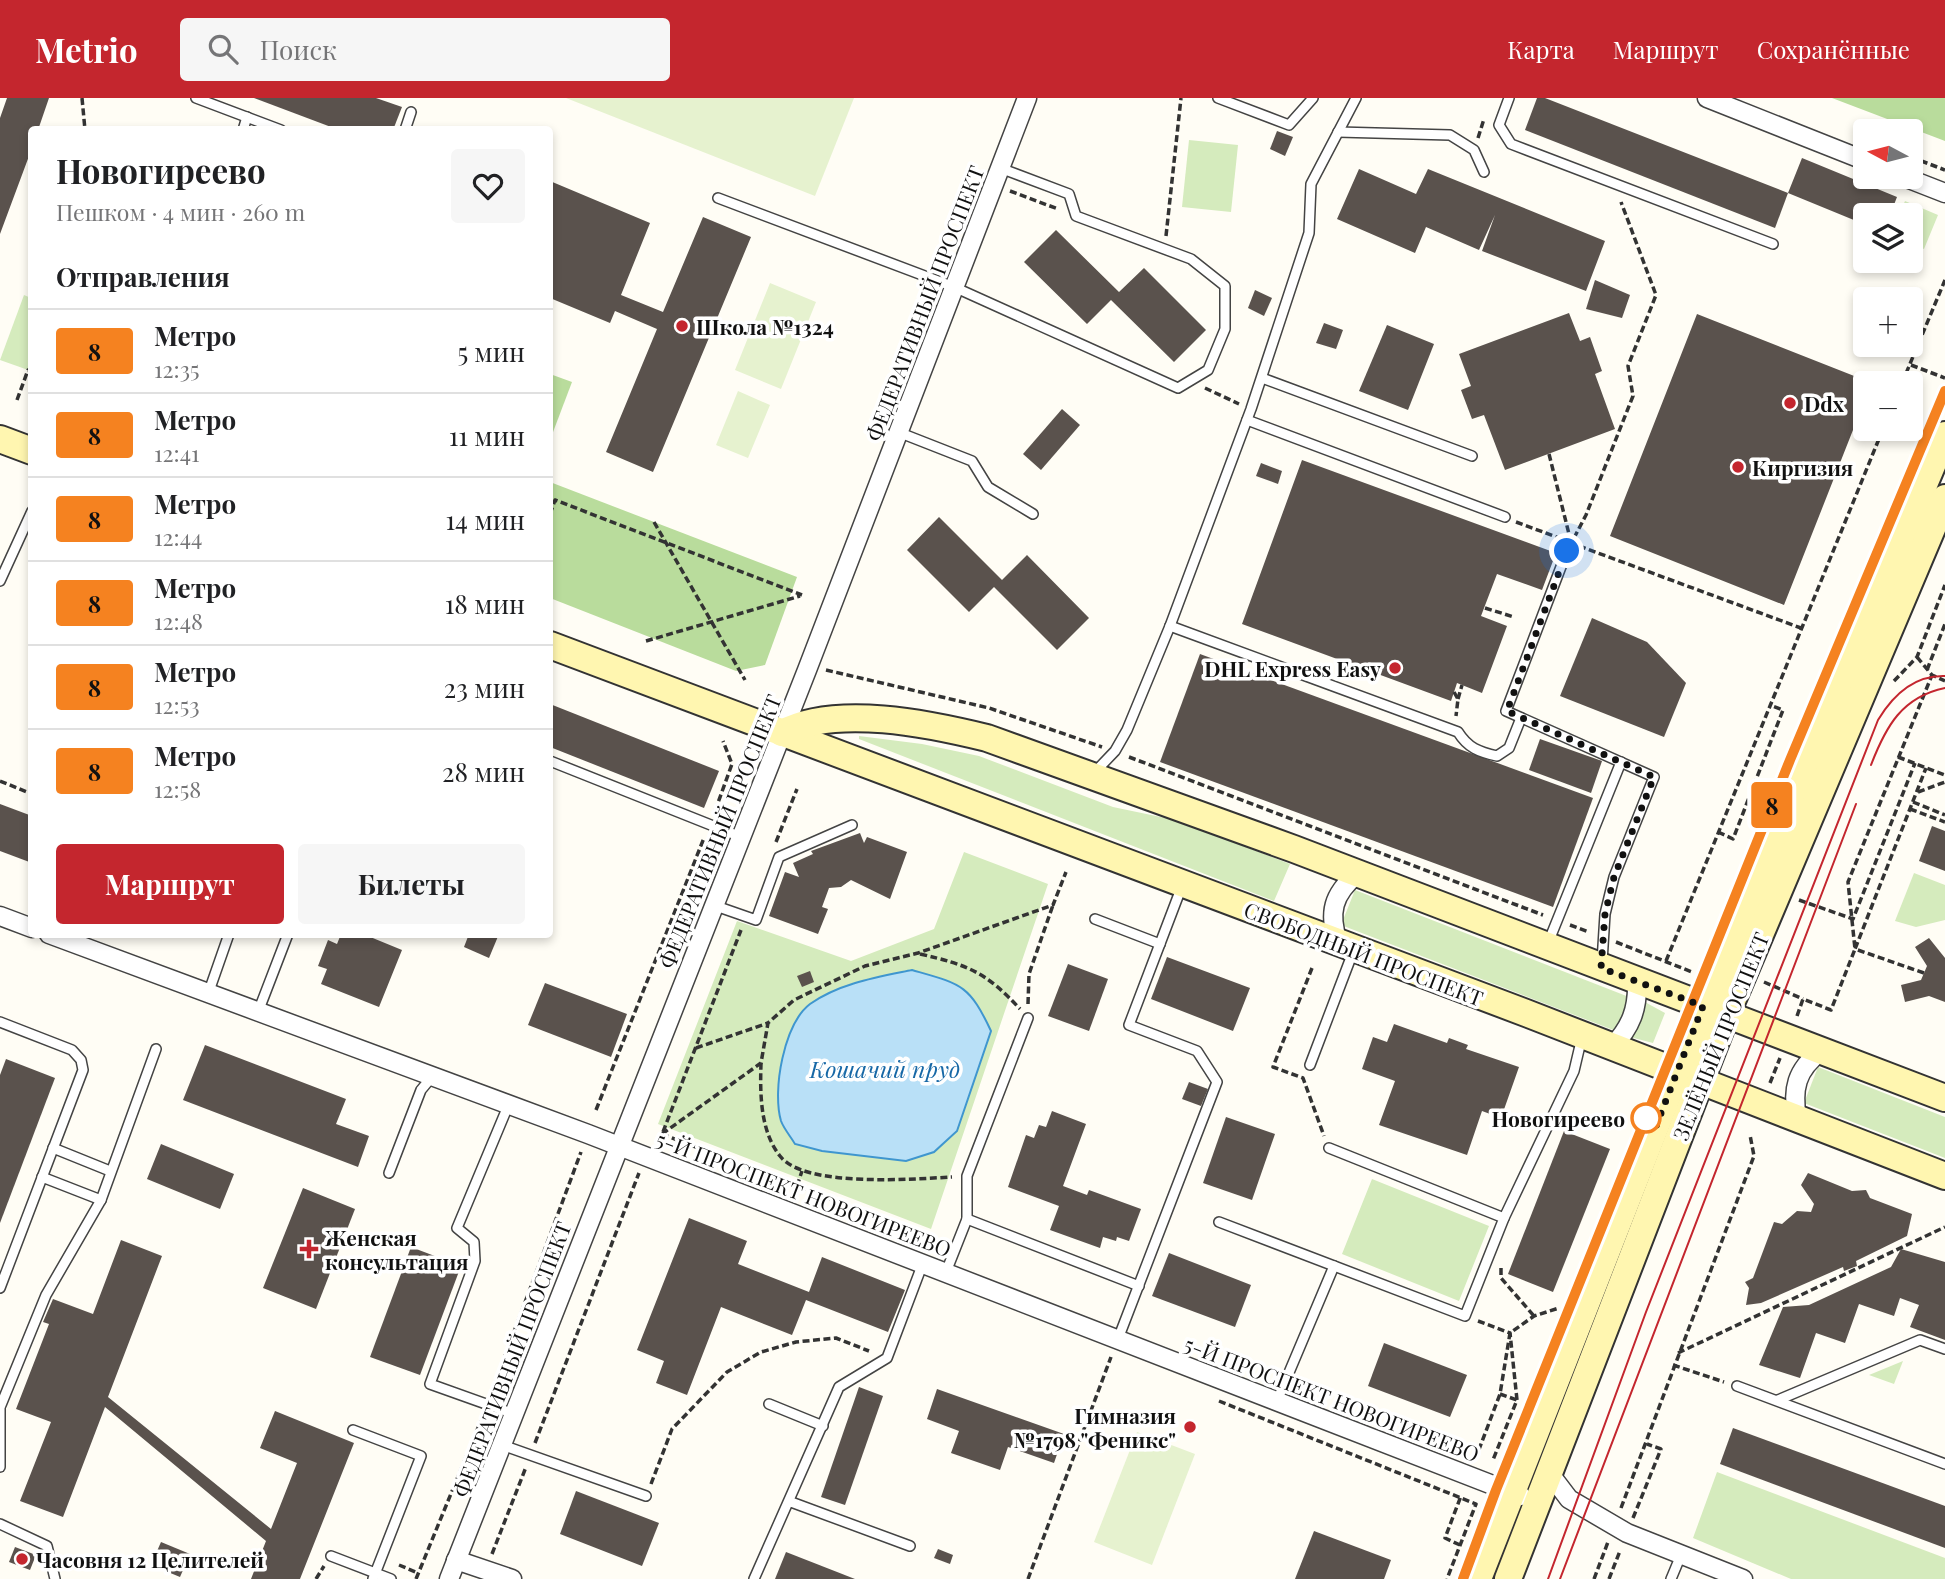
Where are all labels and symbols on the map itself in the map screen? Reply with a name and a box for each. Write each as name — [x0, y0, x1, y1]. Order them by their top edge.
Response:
north arrow — [1853, 119, 1923, 189]
street label: ФЕДЕРАТИВНЫЙ ПРОСПЕКТ — [858, 161, 990, 445]
place label: Школа №1324 — [696, 312, 834, 340]
marker: Школа №1324 — [674, 318, 690, 334]
place label: Ddx — [1804, 389, 1845, 417]
marker: Ddx — [1782, 395, 1798, 411]
place label: Киргизия — [1752, 453, 1853, 481]
marker: Киргизия — [1730, 459, 1746, 475]
your location — [1549, 533, 1584, 568]
place label: DHL Express Easy — [1204, 654, 1381, 682]
marker: DHL Express Easy — [1387, 660, 1403, 676]
street label: ФЕДЕРАТИВНЫЙ ПРОСПЕКТ — [651, 690, 787, 972]
line badge: 8 — [1749, 782, 1795, 828]
street label: СВОБОДНЫЙ ПРОСПЕКТ — [1241, 894, 1487, 1012]
street label: ЗЕЛЁНЫЙ ПРОСПЕКТ — [1665, 928, 1775, 1144]
water label: Кошачий пруд — [809, 1053, 960, 1084]
marker: Новогиреево — [1631, 1103, 1661, 1133]
place label: Новогиреево — [1492, 1104, 1625, 1132]
street label: 5-Й ПРОСПЕКТ НОВОГИРЕЕВО — [653, 1124, 955, 1262]
street label: ФЕДЕРАТИВНЫЙ ПРОСПЕКТ — [445, 1217, 577, 1501]
place label: Женская консультация — [324, 1223, 469, 1275]
marker: Женская консультация — [299, 1239, 319, 1259]
street label: 5-Й ПРОСПЕКТ НОВОГИРЕЕВО — [1181, 1329, 1483, 1467]
place label: Гимназия №1798 "Феникс" — [1014, 1401, 1176, 1453]
marker: Гимназия №1798 "Феникс" — [1182, 1419, 1198, 1435]
place label: Часовня 12 Целителей — [36, 1545, 264, 1573]
marker: Часовня 12 Целителей — [14, 1551, 30, 1567]

